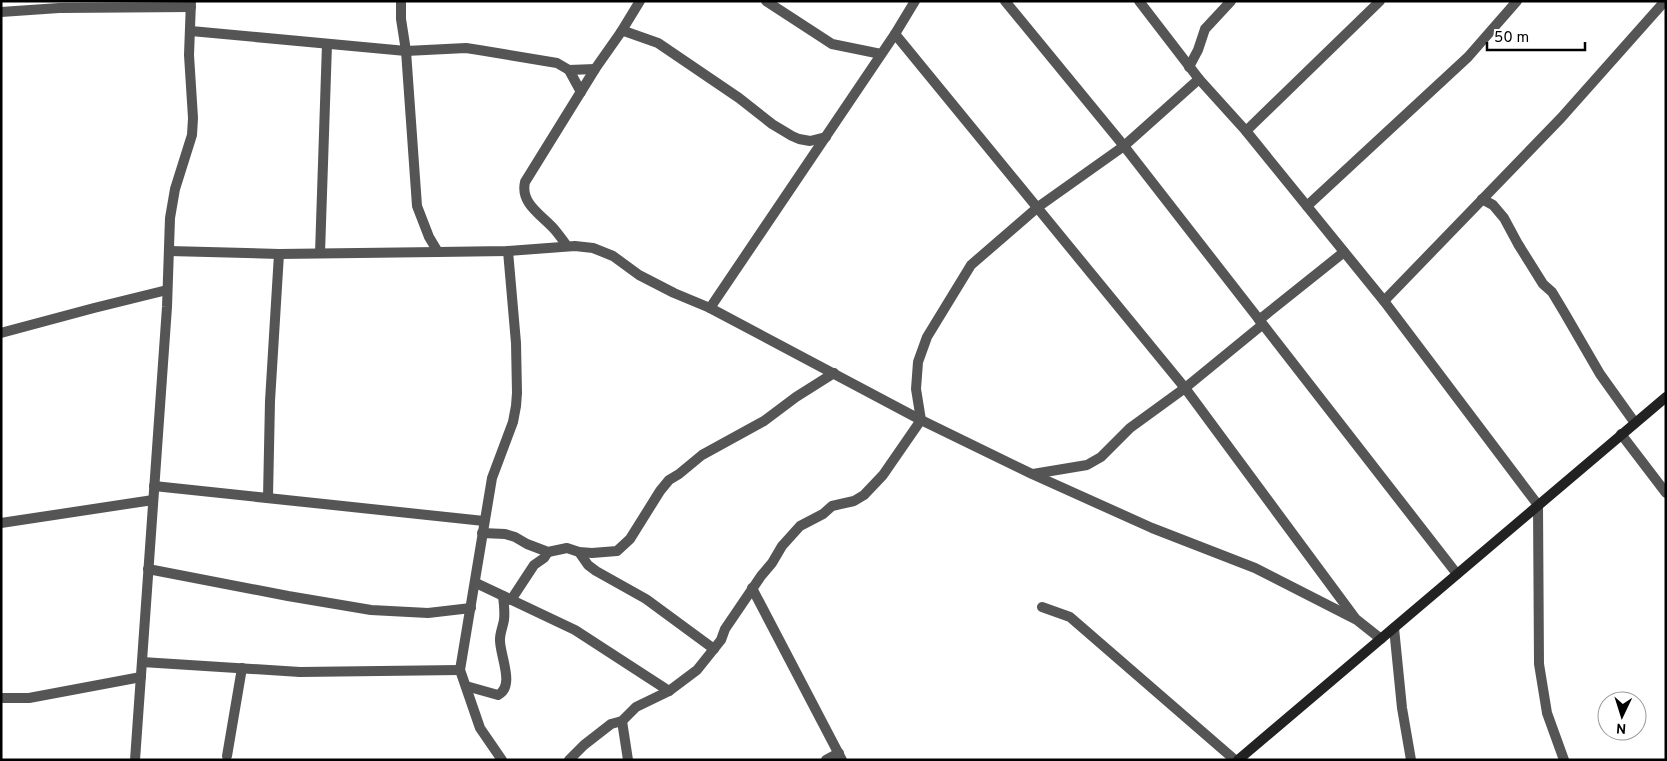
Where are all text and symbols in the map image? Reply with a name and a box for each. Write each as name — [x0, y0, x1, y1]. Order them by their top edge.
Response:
scale bar — [1487, 20, 1584, 52]
text: 50 m — [1494, 29, 1529, 48]
north arrow — [1597, 691, 1647, 741]
text: N — [1616, 719, 1627, 736]

